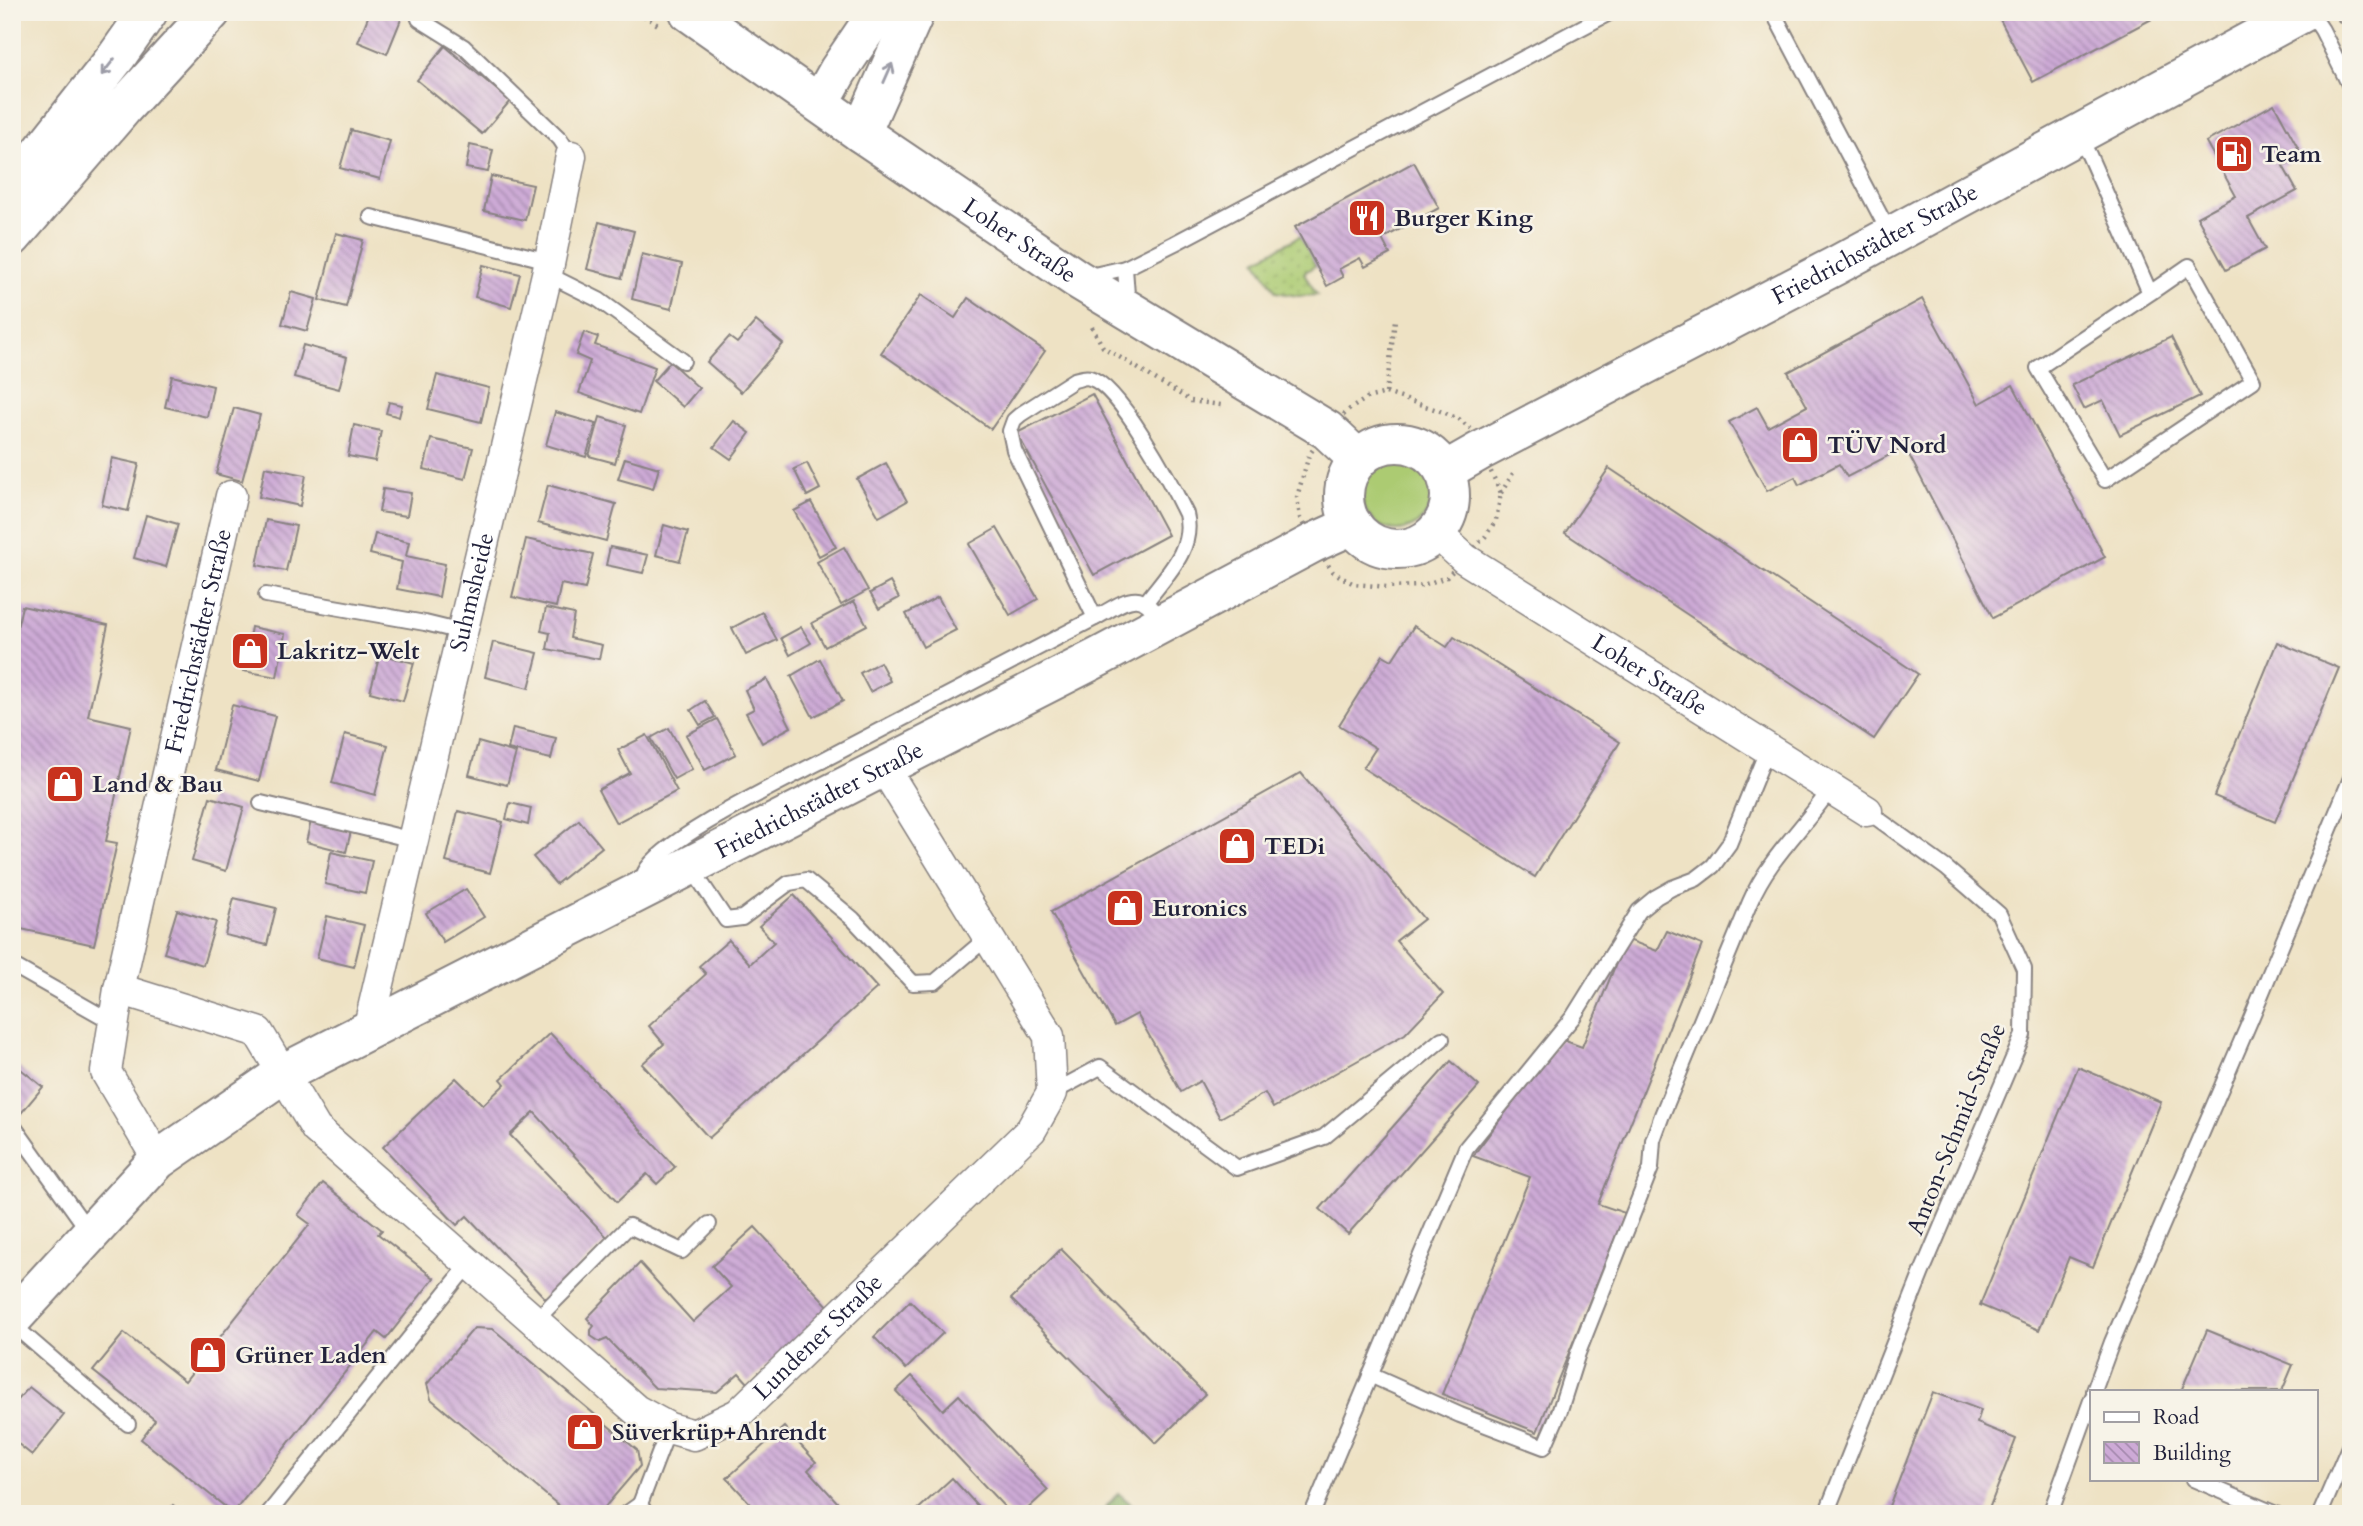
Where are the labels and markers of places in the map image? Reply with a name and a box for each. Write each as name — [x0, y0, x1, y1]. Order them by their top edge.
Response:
fuel station icon: Team — [2213, 133, 2255, 175]
place label: Team — [2261, 138, 2322, 171]
restaurant icon: Burger King — [1346, 197, 1388, 239]
place label: Burger King — [1394, 202, 1534, 235]
shop icon: TÜV Nord — [1779, 424, 1821, 466]
place label: TÜV Nord — [1827, 429, 1947, 462]
shop icon: Lakritz-Welt — [229, 630, 271, 672]
place label: Lakritz-Welt — [277, 635, 420, 668]
shop icon: Land & Bau — [44, 763, 86, 805]
place label: Land & Bau — [92, 768, 223, 801]
shop icon: TEDi — [1216, 825, 1258, 867]
place label: TEDi — [1264, 830, 1325, 863]
shop icon: Euronics — [1104, 887, 1146, 929]
place label: Euronics — [1152, 892, 1247, 925]
shop icon: Grüner Laden — [187, 1334, 229, 1376]
place label: Grüner Laden — [235, 1339, 387, 1372]
shop icon: Süverkrüp+Ahrendt — [564, 1411, 606, 1453]
place label: Süverkrüp+Ahrendt — [612, 1416, 827, 1449]

